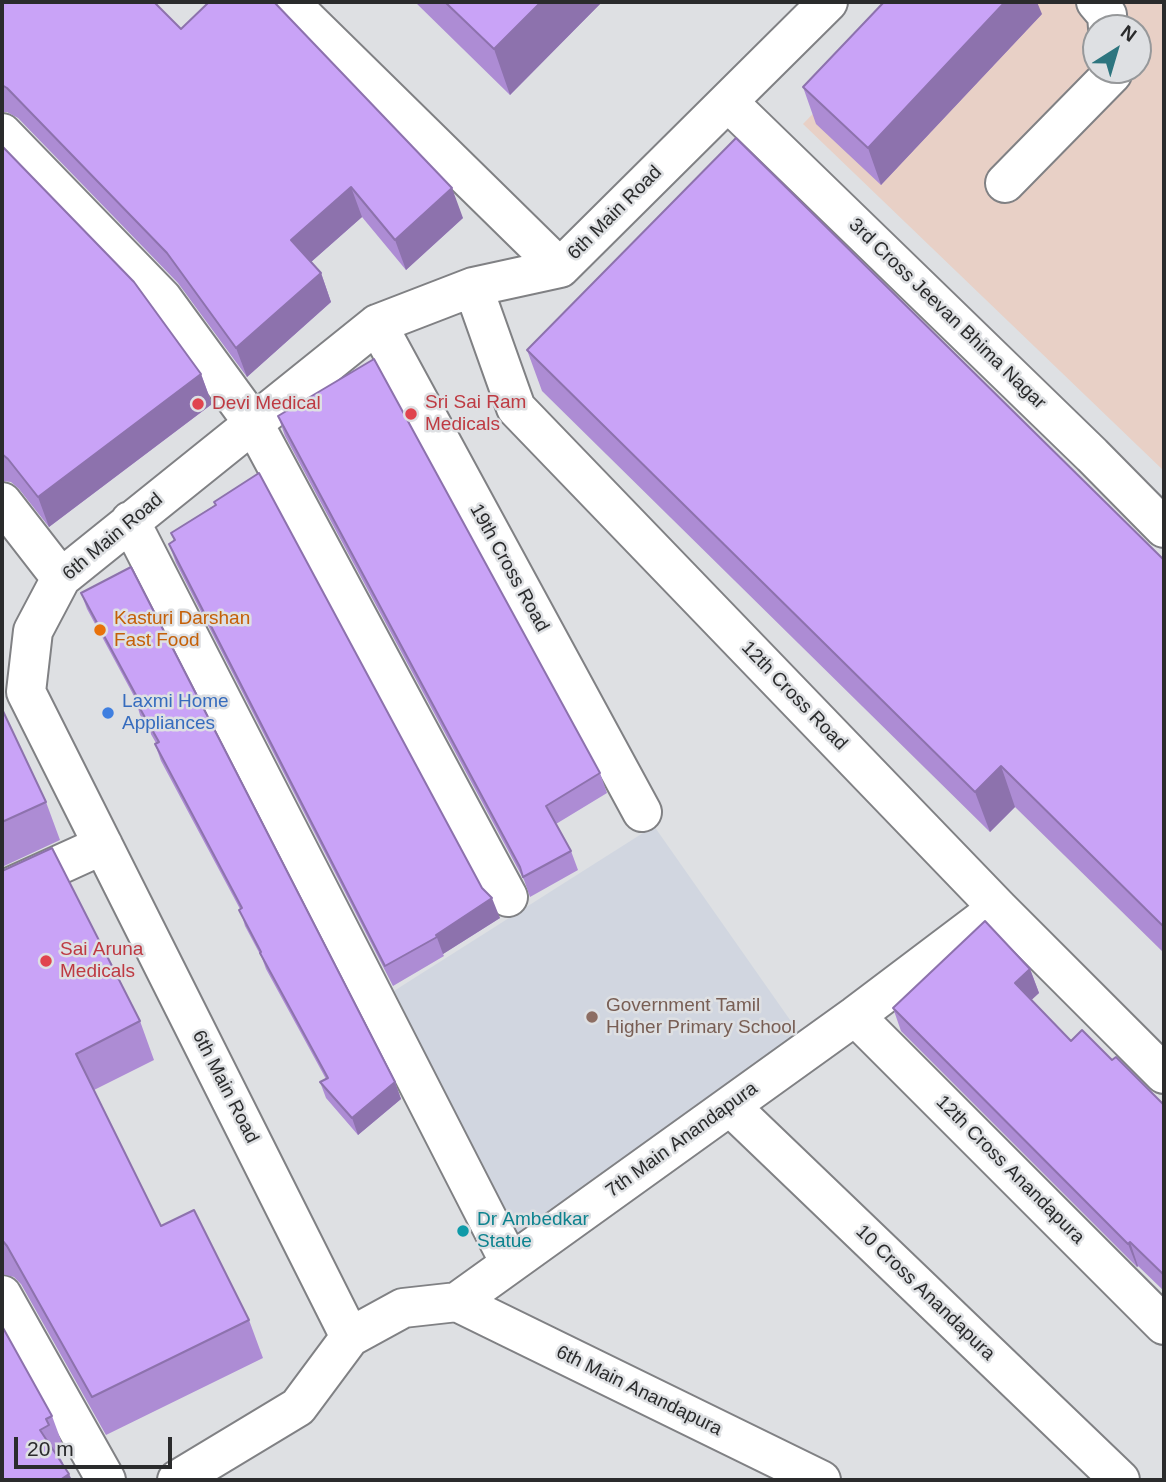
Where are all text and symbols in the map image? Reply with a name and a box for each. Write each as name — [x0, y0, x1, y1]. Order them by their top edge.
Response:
north arrow — [1082, 14, 1152, 84]
text: N — [1117, 21, 1141, 46]
street label: 6th Main Road — [563, 161, 667, 265]
street label: 3rd Cross Jeevan Bhima Nagar — [844, 214, 1050, 414]
place label: Sri Sai Ram Medicals — [425, 392, 526, 436]
place label: Devi Medical — [212, 393, 321, 415]
marker: Devi Medical — [190, 396, 206, 412]
marker: Sri Sai Ram Medicals — [403, 406, 419, 422]
street label: 6th Main Road — [58, 489, 168, 585]
street label: 19th Cross Road — [464, 500, 554, 636]
place label: Kasturi Darshan Fast Food — [114, 608, 250, 652]
marker: Kasturi Darshan Fast Food — [92, 622, 108, 638]
street label: 12th Cross Road — [736, 637, 852, 755]
place label: Laxmi Home Appliances — [122, 691, 229, 735]
marker: Laxmi Home Appliances — [100, 705, 116, 721]
place label: Sai Aruna Medicals — [60, 939, 143, 983]
marker: Sai Aruna Medicals — [38, 953, 54, 969]
place label: Government Tamil Higher Primary School — [606, 995, 796, 1039]
marker: Government Tamil Higher Primary School — [584, 1009, 600, 1025]
street label: 6th Main Road — [187, 1027, 263, 1147]
street label: 7th Main Anandapura — [602, 1077, 762, 1203]
street label: 12th Cross Anandapura — [931, 1091, 1089, 1249]
place label: Dr Ambedkar Statue — [477, 1209, 589, 1253]
street label: 10 Cross Anandapura — [851, 1221, 999, 1365]
marker: Dr Ambedkar Statue — [455, 1223, 471, 1239]
street label: 6th Main Anandapura — [552, 1341, 726, 1441]
scale bar — [18, 1422, 175, 1466]
text: 20 m — [27, 1437, 74, 1460]

